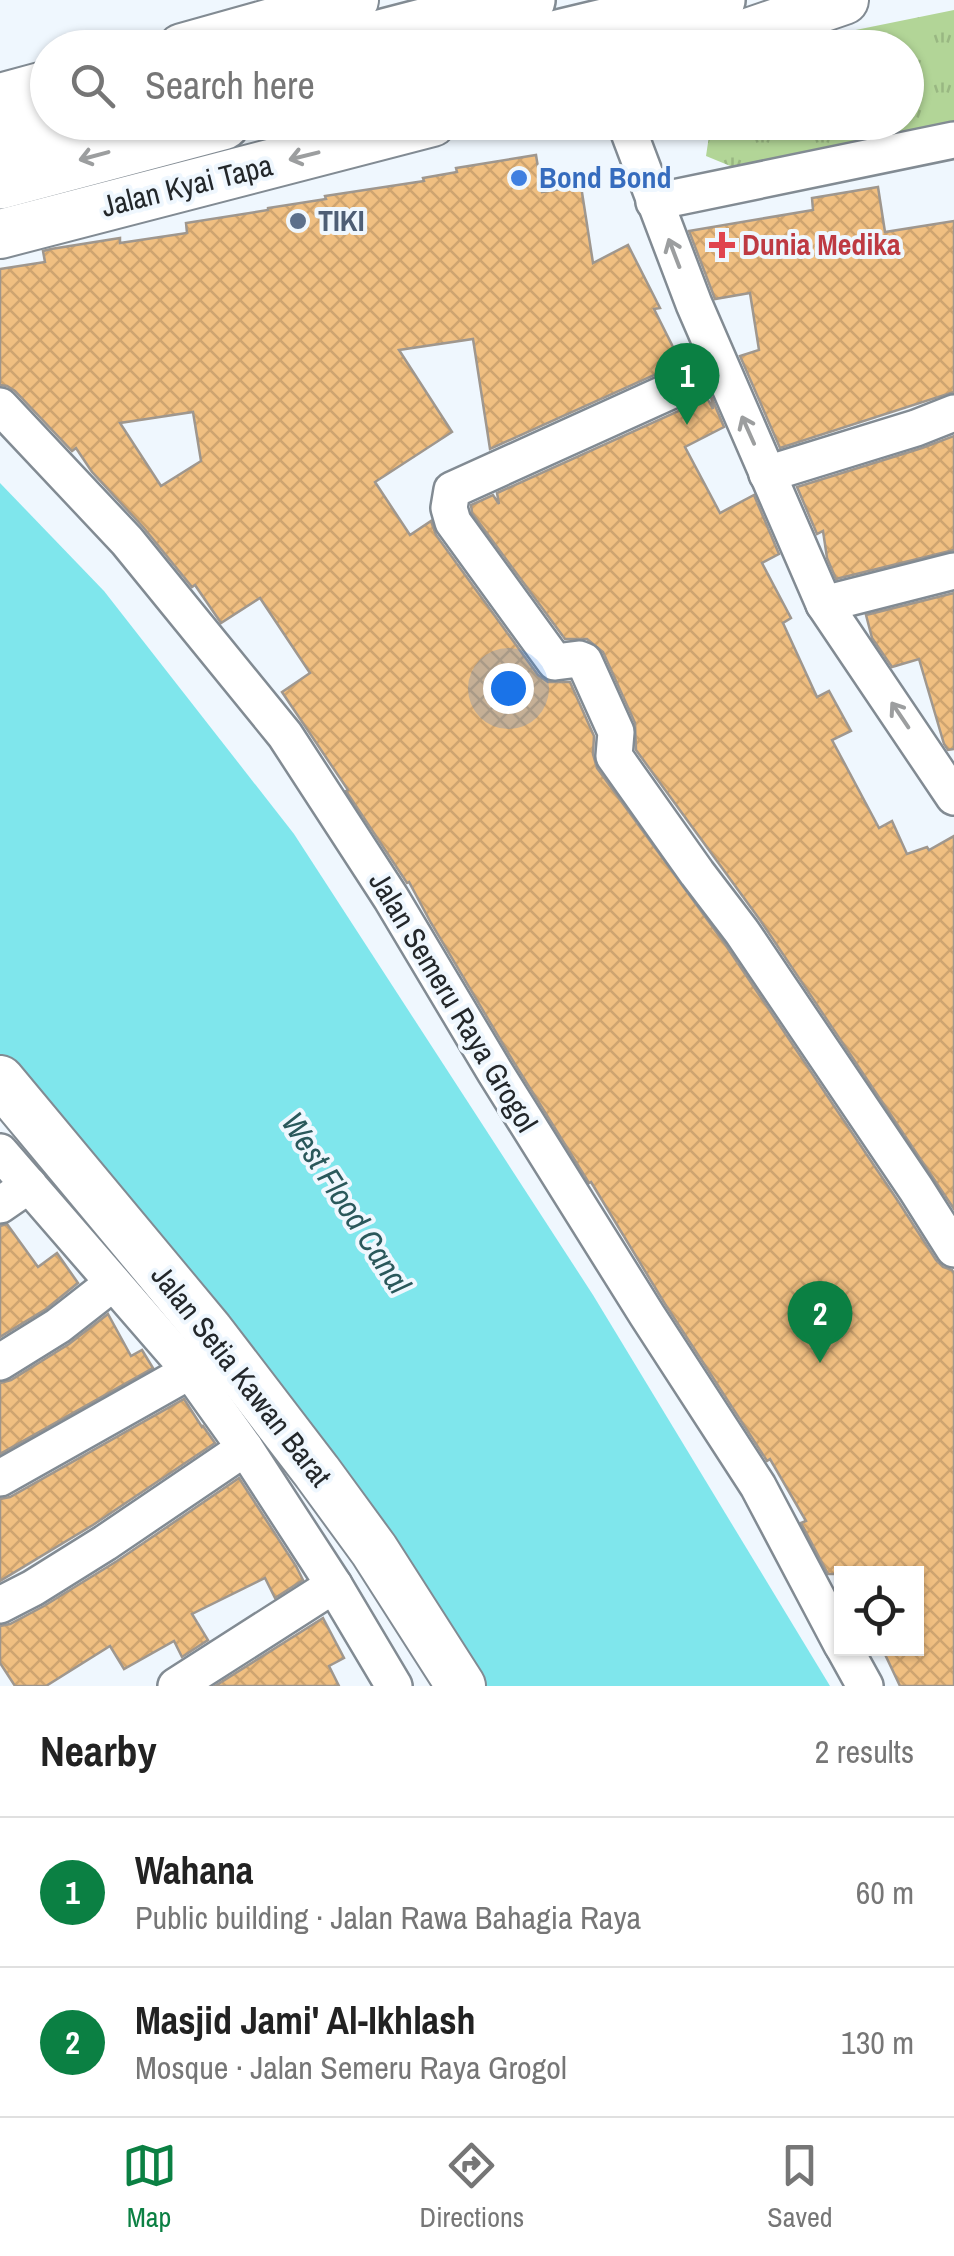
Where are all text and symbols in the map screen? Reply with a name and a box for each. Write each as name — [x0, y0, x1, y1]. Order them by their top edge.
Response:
search box — [30, 30, 924, 140]
icon: search — [65, 58, 120, 113]
text: Search here — [145, 60, 315, 111]
street label: Jalan Kyai Tapa — [97, 144, 277, 226]
one-way arrow — [289, 147, 320, 166]
one-way arrow — [79, 148, 110, 167]
place label: Bond Bond — [539, 157, 672, 197]
marker: Bond Bond — [508, 167, 530, 189]
place label: TIKI — [318, 200, 364, 240]
marker: TIKI — [287, 210, 309, 232]
place label: Dunia Medika — [742, 224, 901, 264]
marker: Dunia Medika — [711, 234, 733, 256]
one-way arrow — [663, 238, 681, 269]
pin: 1 — [654, 342, 720, 425]
one-way arrow — [738, 415, 756, 446]
your location — [483, 663, 534, 714]
one-way arrow — [890, 702, 911, 730]
street label: Jalan Semeru Raya Grogol — [360, 864, 547, 1139]
water label: West Flood Canal — [272, 1104, 422, 1303]
street label: Jalan Setia Kawan Barat — [143, 1256, 341, 1495]
pin: 2 — [788, 1280, 852, 1363]
map controls — [834, 1566, 924, 1656]
button: locate — [834, 1566, 924, 1656]
text: Nearby — [40, 1723, 157, 1779]
text: 2 results — [815, 1730, 914, 1773]
text: Wahana — [135, 1845, 253, 1896]
text: 1 — [65, 1871, 80, 1914]
text: 60 m — [856, 1871, 914, 1914]
text: Public building · Jalan Rawa Bahagia Raya — [135, 1896, 641, 1939]
text: Masjid Jami' Al-Ikhlash — [135, 1995, 476, 2046]
text: 2 — [65, 2021, 80, 2064]
text: 130 m — [841, 2021, 914, 2064]
text: Mosque · Jalan Semeru Raya Grogol — [135, 2046, 567, 2089]
tab: Map — [122, 2138, 177, 2236]
tab: Directions — [420, 2138, 524, 2236]
tab: Saved — [767, 2138, 832, 2236]

